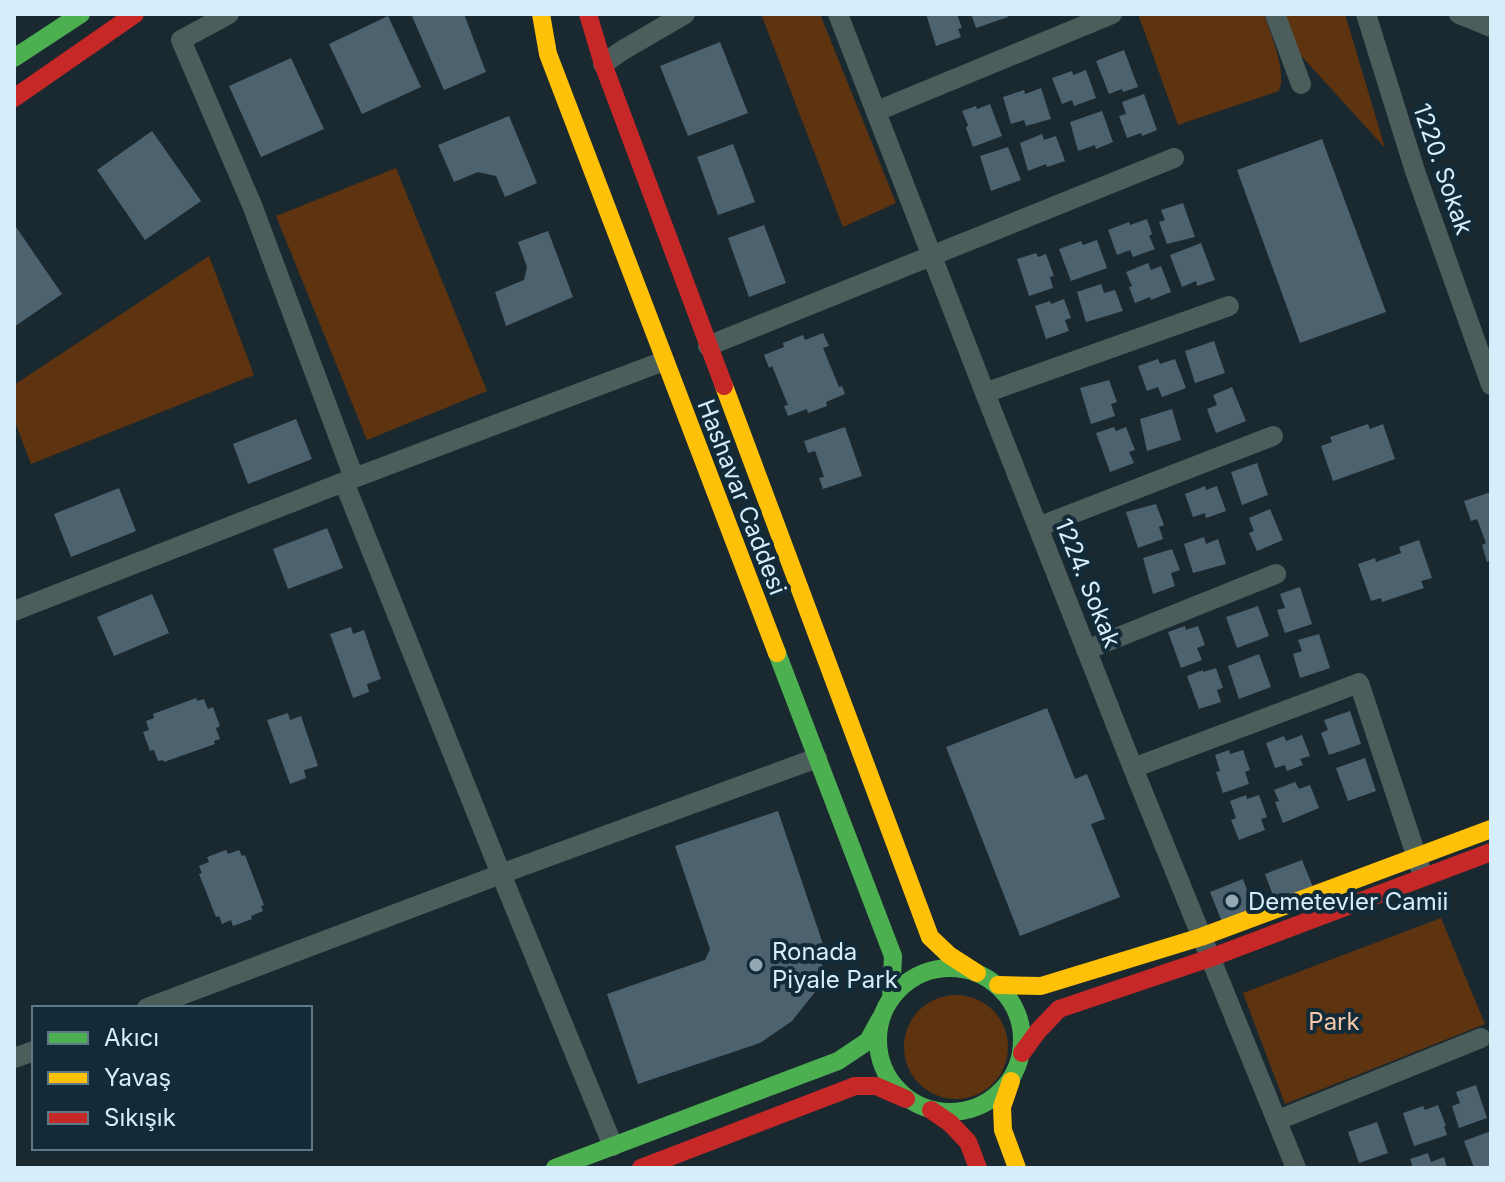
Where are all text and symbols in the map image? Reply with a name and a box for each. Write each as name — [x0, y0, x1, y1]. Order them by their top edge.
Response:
street label: 1220. Sokak — [1407, 100, 1479, 238]
street label: Hashavar Caddesi — [691, 395, 793, 599]
street label: 1224. Sokak — [1049, 514, 1127, 652]
place label: Demetevler Camii — [1248, 887, 1448, 916]
marker: Demetevler Camii — [1223, 892, 1241, 910]
place label: Ronada Piyale Park — [772, 937, 898, 994]
marker: Ronada Piyale Park — [747, 956, 765, 974]
legend — [32, 1006, 312, 1150]
park label: Park — [1308, 1007, 1360, 1036]
text: Akıcı — [104, 1023, 159, 1052]
text: Yavaş — [104, 1063, 171, 1092]
text: Sıkışık — [104, 1103, 176, 1132]

